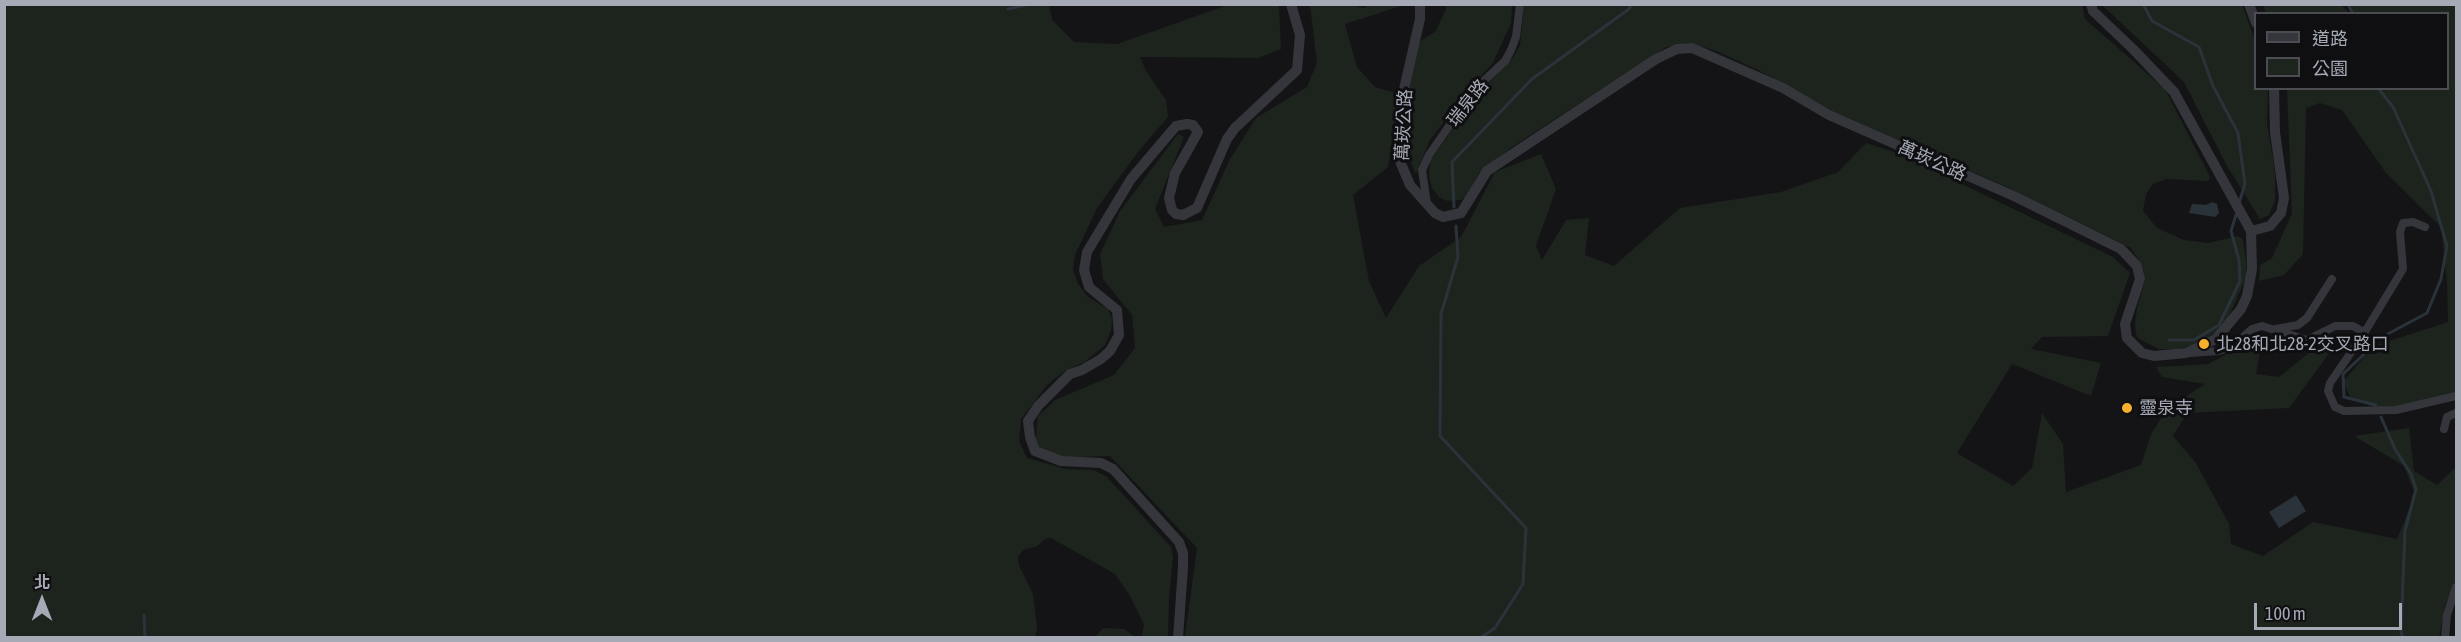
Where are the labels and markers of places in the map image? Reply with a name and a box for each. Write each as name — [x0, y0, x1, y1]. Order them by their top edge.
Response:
place label: 北28和北28-2交叉路口 — [2216, 333, 2389, 355]
marker: 北28和北28-2交叉路口 — [2197, 337, 2211, 351]
place label: 靈泉寺 — [2139, 397, 2193, 419]
marker: 靈泉寺 — [2120, 401, 2134, 415]

